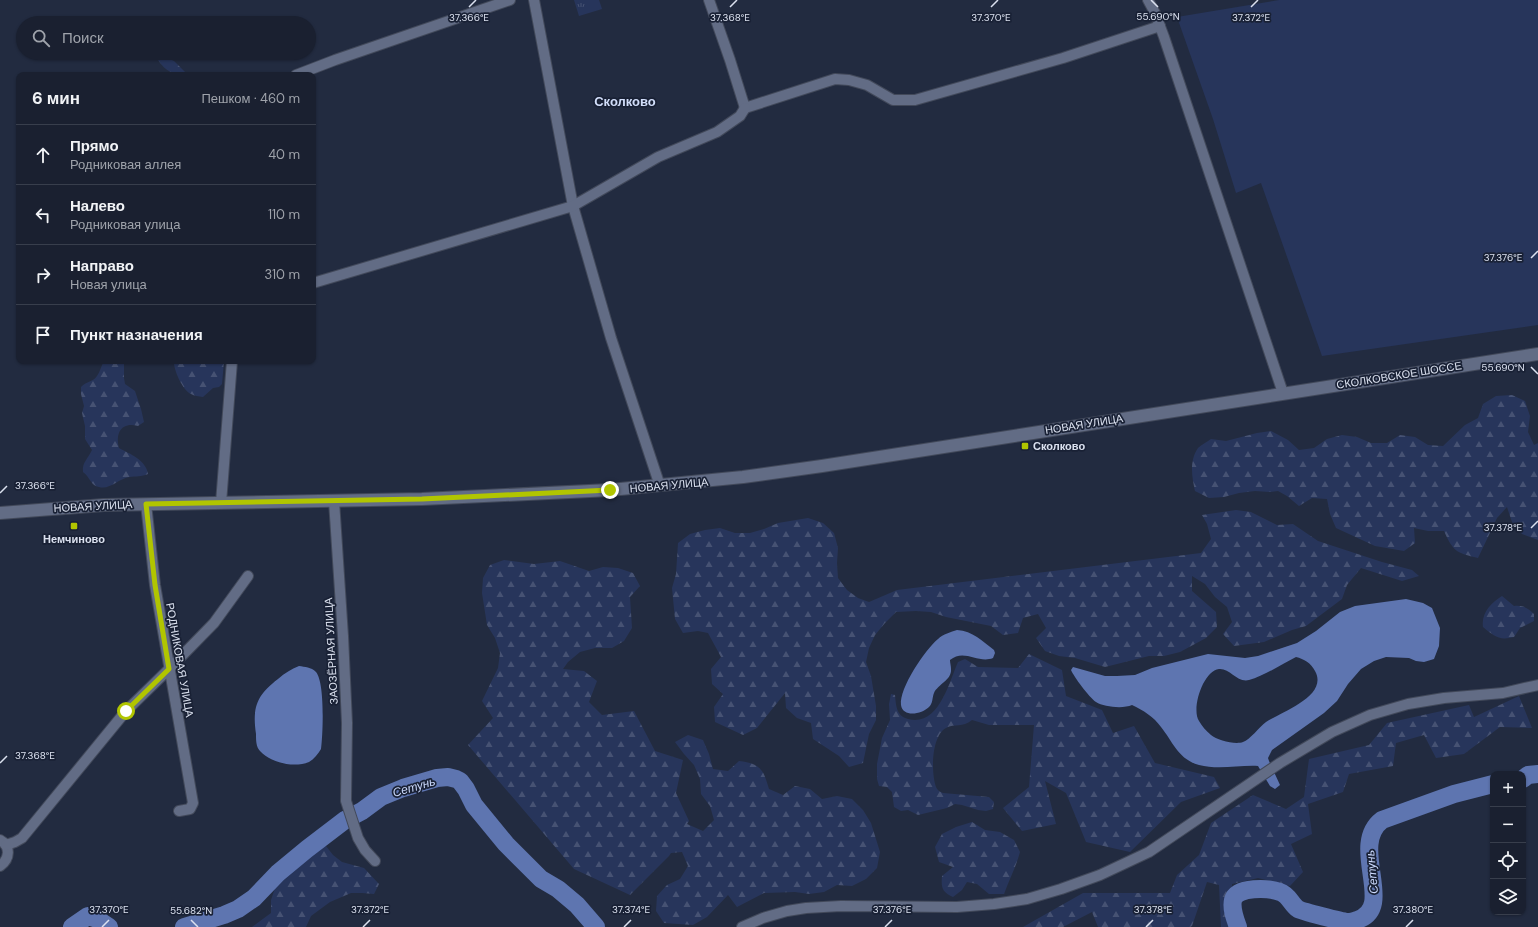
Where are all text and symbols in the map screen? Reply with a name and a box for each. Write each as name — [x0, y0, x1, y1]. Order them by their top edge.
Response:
text: 55.690°N — [1136, 10, 1180, 23]
text: 37.366°E — [449, 11, 489, 24]
text: 37.368°E — [710, 11, 750, 24]
text: 37.370°E — [971, 11, 1011, 24]
text: 37.372°E — [1232, 11, 1270, 24]
search box — [16, 16, 316, 60]
icon: search — [30, 27, 52, 49]
text: Поиск — [62, 28, 104, 48]
text: 6 мин — [32, 87, 80, 109]
text: Пешком · 460 m — [202, 90, 300, 107]
district label: Сколково — [594, 93, 656, 110]
text: Прямо — [70, 136, 119, 156]
icon: ahead — [32, 144, 54, 166]
text: 40 m — [268, 146, 300, 163]
text: Родниковая аллея — [70, 156, 181, 173]
text: Налево — [70, 196, 125, 216]
icon: left — [32, 204, 54, 226]
text: 110 m — [268, 206, 300, 223]
text: Родниковая улица — [70, 216, 180, 233]
text: 37.376°E — [1484, 251, 1523, 264]
text: Направо — [70, 256, 134, 276]
icon: right — [32, 264, 54, 286]
text: 310 m — [265, 266, 300, 283]
text: Новая улица — [70, 276, 147, 293]
icon: arrive — [32, 324, 54, 346]
text: Пункт назначения — [70, 325, 203, 345]
street label: СКОЛКОВСКОЕ ШОССЕ — [1335, 358, 1463, 392]
text: 55.690°N — [1481, 361, 1525, 374]
street label: НОВАЯ УЛИЦА — [1044, 411, 1125, 437]
place label: Сколково — [1033, 439, 1085, 453]
marker: Сколково — [1020, 441, 1030, 451]
street label: НОВАЯ УЛИЦА — [629, 475, 710, 495]
text: 37.366°E — [15, 479, 55, 492]
route end — [601, 481, 619, 499]
street label: НОВАЯ УЛИЦА — [53, 497, 133, 515]
marker: Немчиново — [69, 521, 79, 531]
text: 37.378°E — [1484, 521, 1523, 534]
place label: Немчиново — [43, 532, 105, 546]
street label: ЗАОЗЁРНАЯ УЛИЦА — [321, 597, 341, 705]
street label: РОДНИКОВАЯ УЛИЦА — [163, 602, 197, 719]
route start — [117, 702, 135, 720]
text: 37.368°E — [15, 749, 55, 762]
map controls — [1490, 771, 1526, 915]
button: + — [1490, 771, 1526, 807]
water label: Сетунь — [391, 773, 437, 801]
button: − — [1490, 807, 1526, 843]
button: locate — [1490, 843, 1526, 879]
water label: Сетунь — [1362, 849, 1382, 895]
button: layers — [1490, 879, 1526, 915]
text: 37.370°E — [89, 903, 129, 916]
text: 37.372°E — [351, 903, 389, 916]
text: 37.374°E — [612, 903, 650, 916]
text: 37.376°E — [873, 903, 912, 916]
text: 37.378°E — [1134, 903, 1173, 916]
text: 37.380°E — [1393, 903, 1434, 916]
text: 55.682°N — [170, 904, 212, 917]

